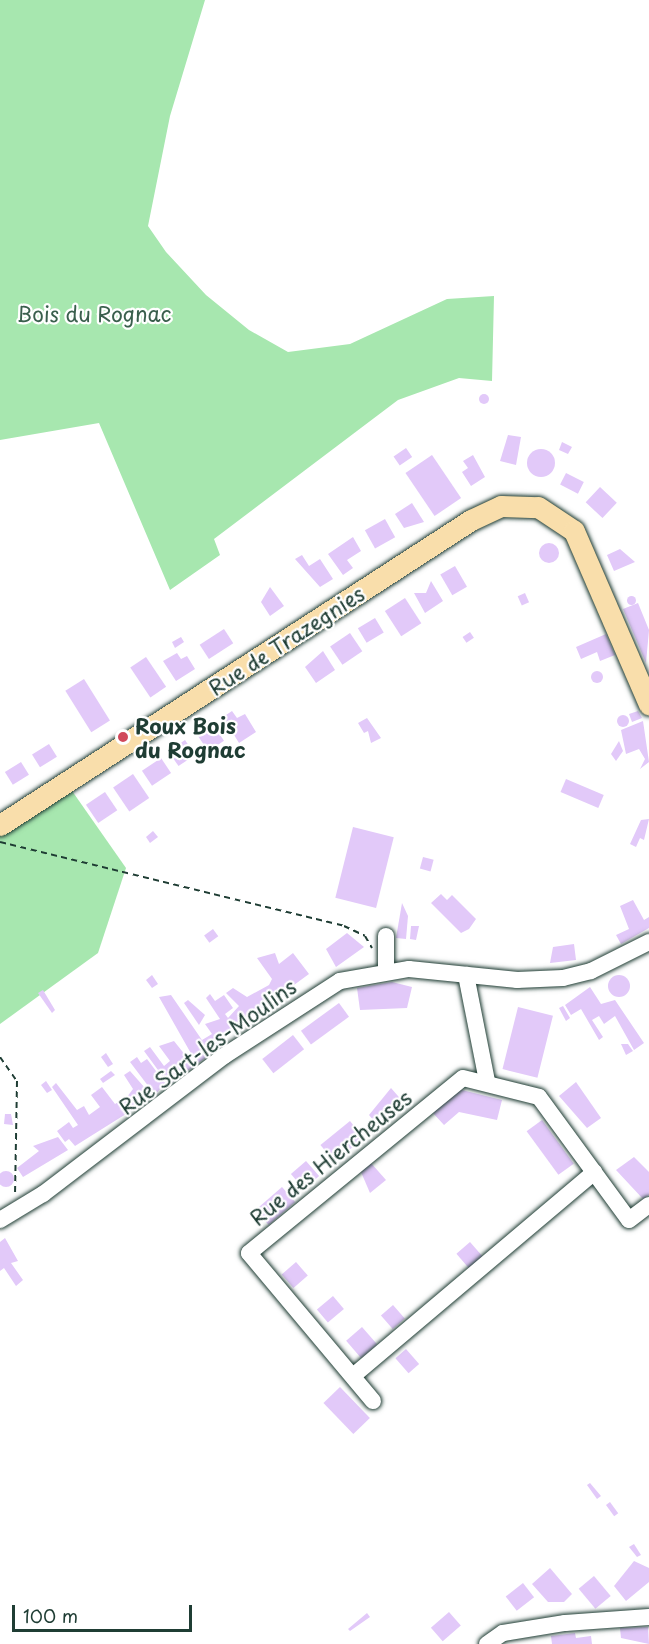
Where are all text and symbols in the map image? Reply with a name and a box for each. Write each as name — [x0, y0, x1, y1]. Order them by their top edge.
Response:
park label: Bois du Rognac — [17, 300, 171, 326]
street label: Rue de Trazegnies — [202, 579, 370, 701]
place label: Roux Bois du Rognac — [135, 712, 246, 762]
marker: Roux Bois du Rognac — [116, 730, 130, 744]
street label: Rue Sart-les-Moulins — [113, 973, 301, 1119]
street label: Rue des Hiercheuses — [242, 1083, 418, 1231]
scale bar — [15, 1593, 195, 1631]
text: 100 m — [23, 1602, 78, 1629]

